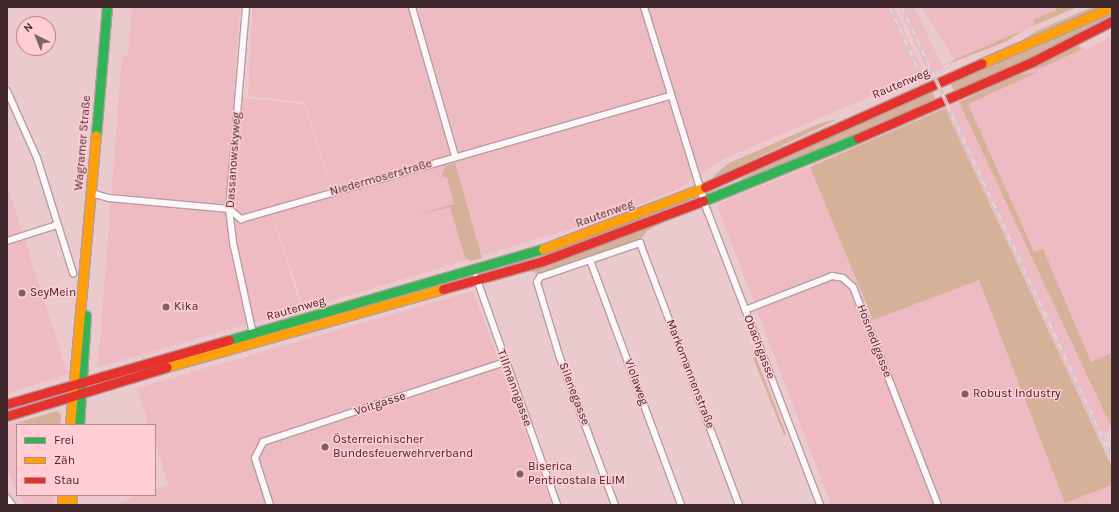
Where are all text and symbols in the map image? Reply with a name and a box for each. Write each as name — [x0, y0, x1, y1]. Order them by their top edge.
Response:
north arrow — [16, 16, 56, 56]
text: N — [21, 20, 35, 35]
street label: Rautenweg — [870, 66, 932, 102]
street label: Wagramer Straße — [72, 95, 94, 191]
street label: Dassanowskyweg — [223, 111, 245, 209]
street label: Niedermoserstraße — [328, 157, 434, 199]
street label: Rautenweg — [574, 197, 636, 231]
place label: SeyMein — [30, 286, 76, 300]
marker: SeyMein — [17, 288, 27, 298]
street label: Rautenweg — [265, 294, 327, 324]
place label: Kika — [174, 300, 198, 314]
marker: Kika — [161, 302, 171, 312]
street label: Hosnedlgasse — [853, 303, 895, 379]
street label: Obachgasse — [740, 313, 778, 381]
street label: Markomannenstraße — [663, 318, 717, 430]
street label: Tillmanngasse — [493, 348, 535, 428]
street label: Violaweg — [621, 357, 651, 407]
street label: Silenegasse — [555, 361, 593, 427]
place label: Robust Industry — [973, 387, 1061, 401]
street label: Voitgasse — [352, 389, 408, 419]
marker: Robust Industry — [960, 389, 970, 399]
legend — [16, 424, 156, 496]
text: Frei — [54, 433, 74, 447]
place label: Österreichischer Bundesfeuerwehrverband — [333, 433, 473, 461]
marker: Österreichischer Bundesfeuerwehrverband — [320, 442, 330, 452]
text: Zäh — [54, 453, 75, 467]
place label: Biserica Penticostala ELIM — [528, 460, 625, 488]
marker: Biserica Penticostala ELIM — [515, 469, 525, 479]
text: Stau — [54, 473, 80, 487]

